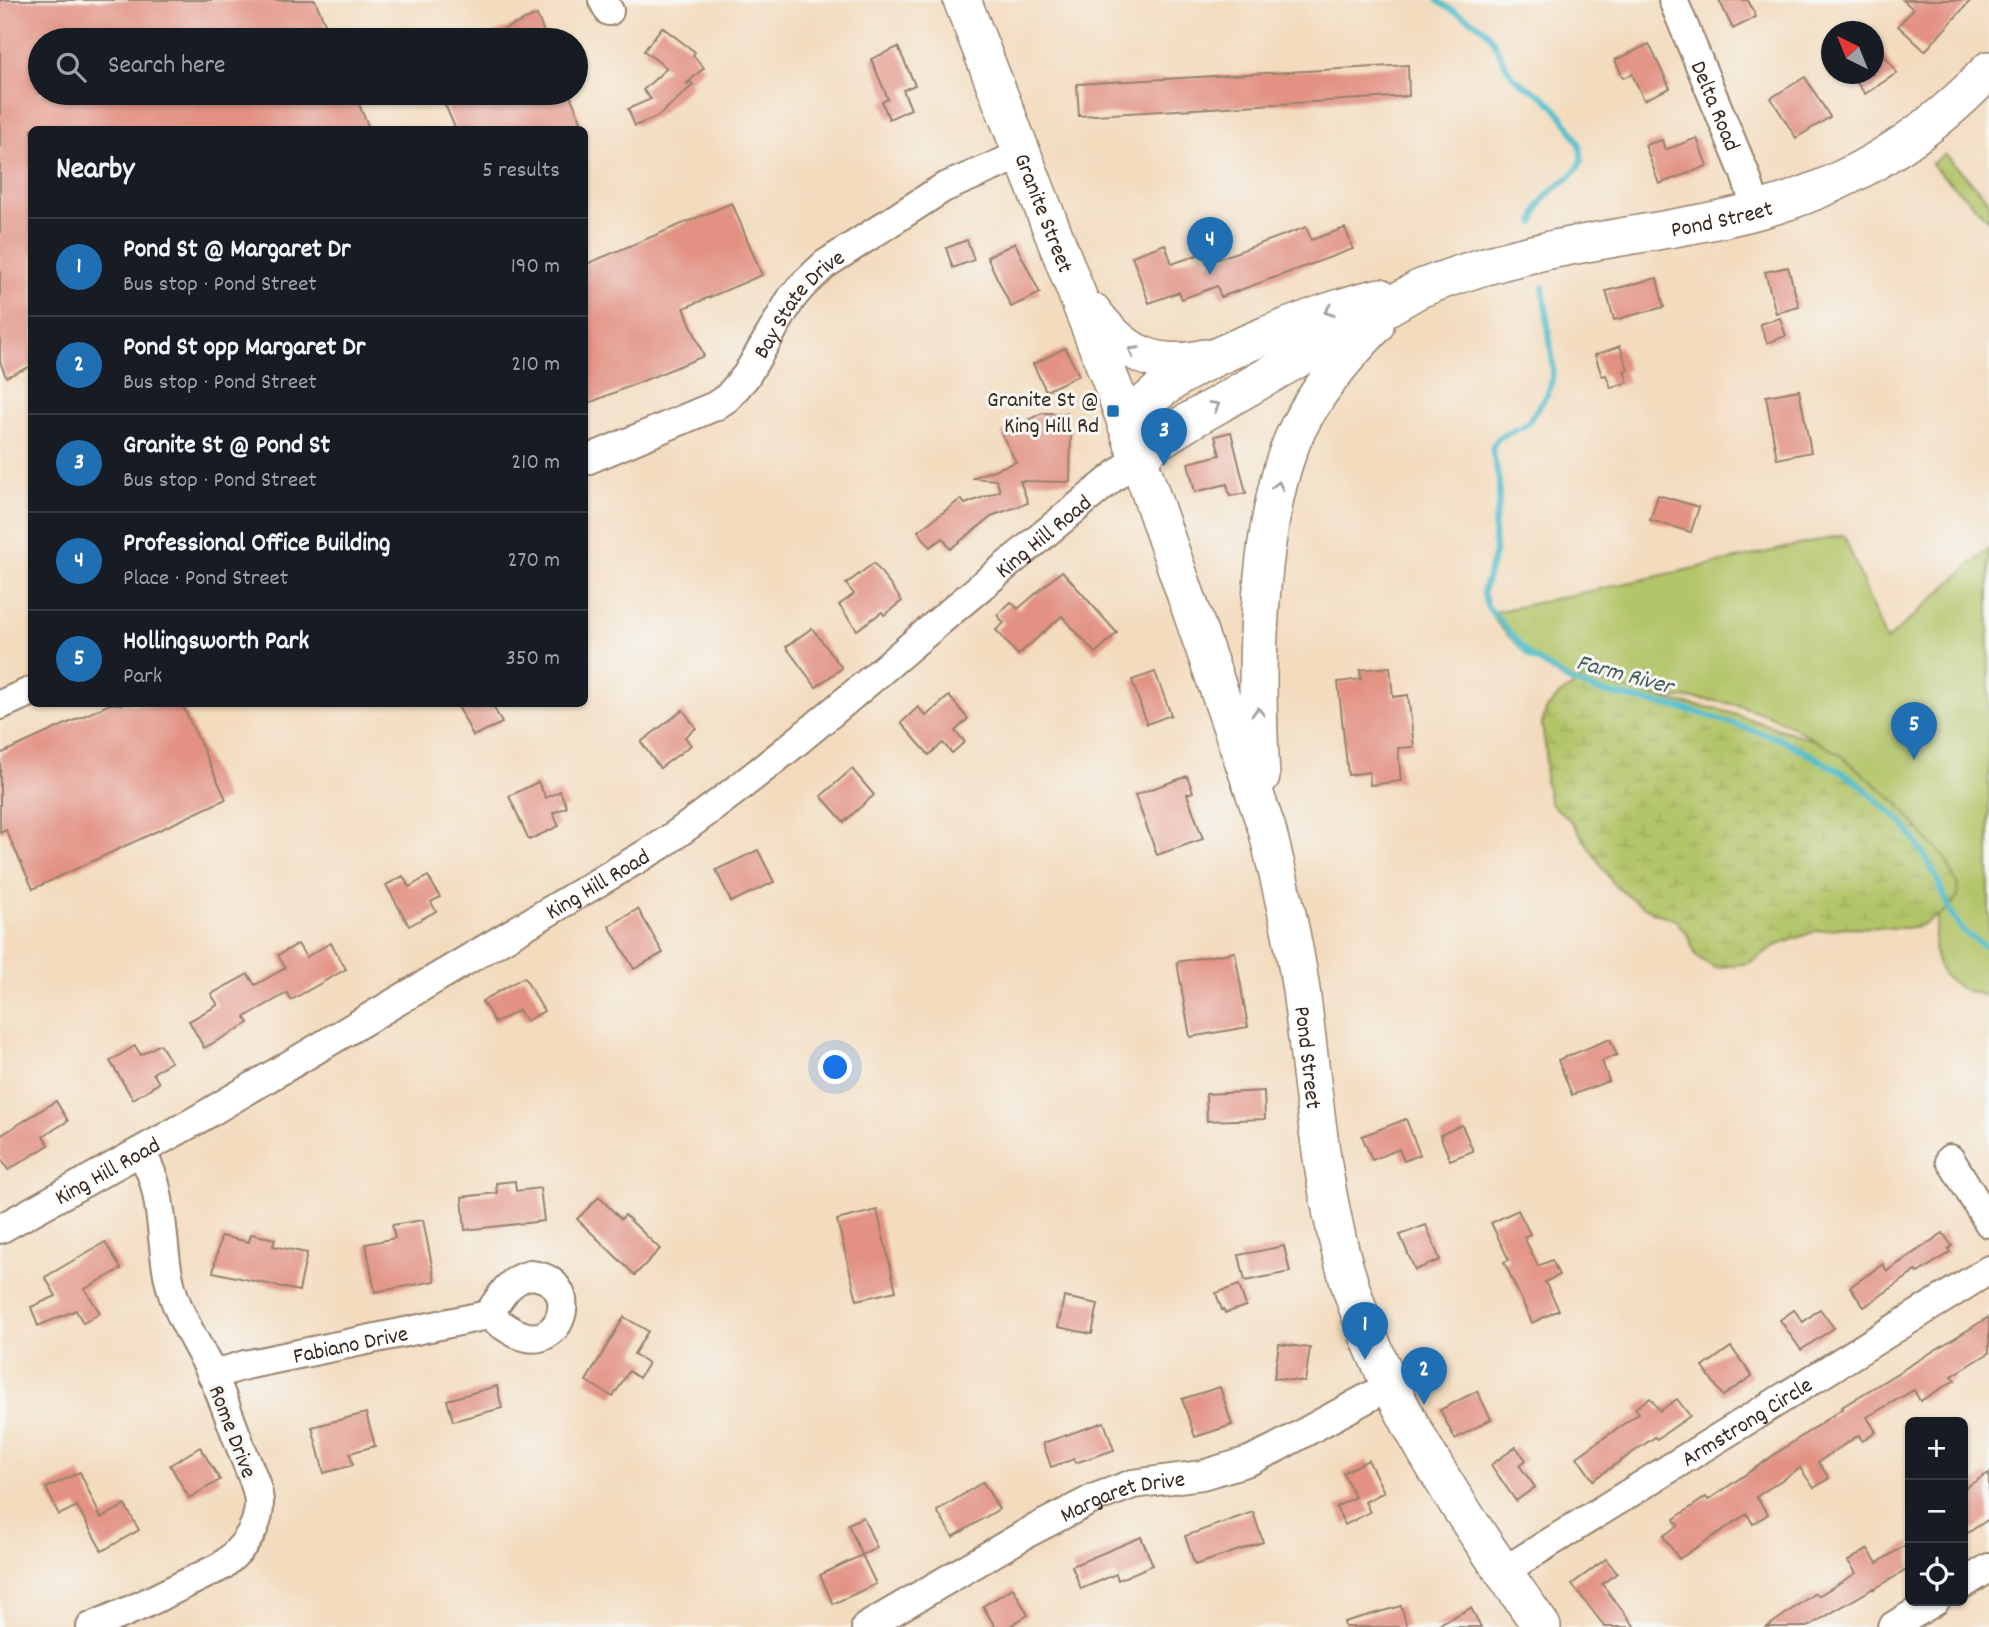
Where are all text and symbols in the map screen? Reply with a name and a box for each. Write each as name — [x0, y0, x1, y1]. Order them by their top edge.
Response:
north arrow — [1821, 21, 1884, 84]
search box — [28, 28, 588, 105]
icon: search — [52, 48, 90, 86]
text: Search here — [108, 48, 226, 85]
street label: Delta Road — [1680, 56, 1747, 157]
street label: Granite Street — [1003, 149, 1080, 278]
text: Nearby — [56, 150, 134, 193]
text: 5 results — [482, 155, 560, 188]
street label: Pond Street — [1669, 194, 1777, 248]
pin: 4 — [1187, 217, 1233, 275]
text: Pond St @ Margaret Dr — [123, 232, 351, 269]
street label: Bay State Drive — [747, 243, 852, 366]
text: 1 — [76, 251, 82, 284]
text: 190 m — [511, 251, 560, 284]
text: Bus stop · Pond Street — [123, 269, 317, 302]
one-way arrow — [1324, 303, 1336, 317]
text: Pond St opp Margaret Dr — [123, 330, 365, 367]
one-way arrow — [1128, 346, 1141, 359]
text: 2 — [74, 349, 84, 382]
text: 210 m — [511, 349, 560, 382]
text: Bus stop · Pond Street — [123, 367, 317, 400]
place label: Granite St @ King Hill Rd — [987, 385, 1099, 444]
one-way arrow — [1208, 401, 1221, 414]
marker: Granite St @ King Hill Rd — [1105, 403, 1121, 419]
pin: 3 — [1141, 408, 1187, 466]
text: Granite St @ Pond St — [123, 428, 330, 465]
text: 3 — [74, 447, 84, 480]
text: 210 m — [511, 447, 560, 480]
text: Bus stop · Pond Street — [123, 465, 317, 498]
one-way arrow — [1270, 480, 1284, 492]
street label: King Hill Road — [989, 488, 1100, 588]
text: Professional Office Building — [123, 526, 390, 563]
text: 4 — [74, 545, 84, 578]
text: 270 m — [508, 545, 560, 578]
text: Place · Pond Street — [123, 563, 288, 596]
text: Hollingsworth Park — [123, 624, 309, 661]
text: 5 — [74, 643, 84, 676]
text: 350 m — [506, 643, 560, 676]
water label: Farm River — [1572, 647, 1679, 706]
text: Park — [123, 661, 162, 694]
pin: 5 — [1891, 702, 1937, 760]
one-way arrow — [1250, 706, 1266, 717]
street label: King Hill Road — [540, 842, 657, 930]
street label: Pond Street — [1283, 1004, 1328, 1111]
your location — [818, 1050, 852, 1084]
street label: King Hill Road — [50, 1130, 167, 1216]
pin: 1 — [1342, 1302, 1388, 1360]
street label: Fabiano Drive — [291, 1319, 411, 1375]
pin: 2 — [1401, 1347, 1447, 1405]
street label: Armstrong Circle — [1676, 1370, 1820, 1477]
street label: Rome Drive — [198, 1381, 264, 1483]
map controls — [1905, 1417, 1968, 1606]
button: + — [1905, 1417, 1968, 1480]
street label: Margaret Drive — [1055, 1464, 1187, 1533]
button: − — [1905, 1480, 1968, 1543]
button: locate — [1905, 1543, 1968, 1606]

